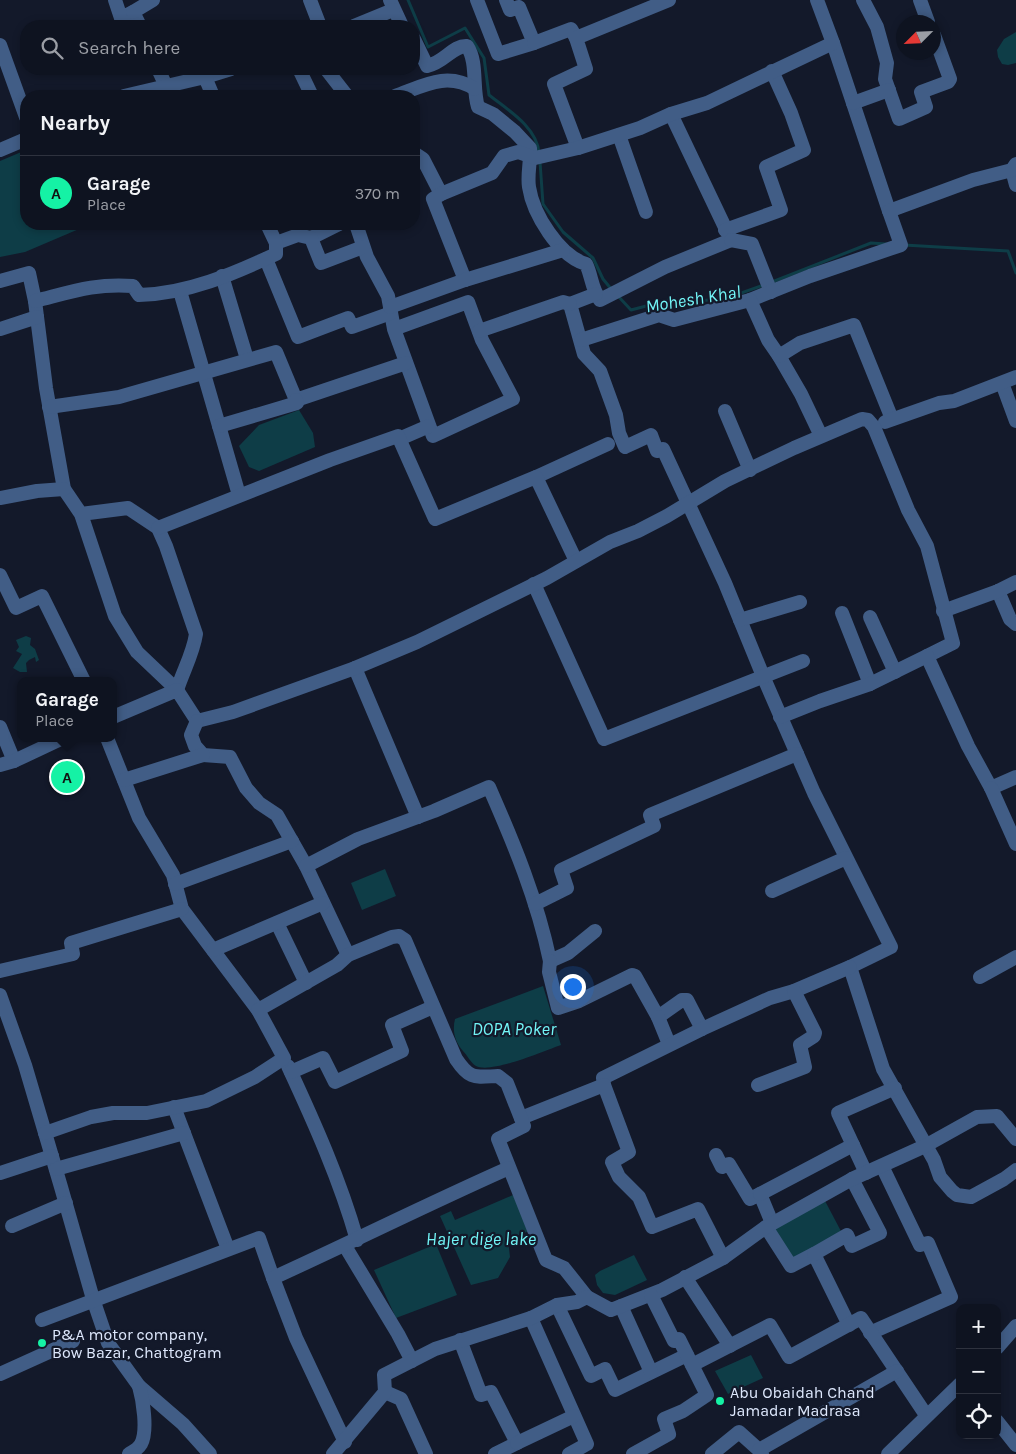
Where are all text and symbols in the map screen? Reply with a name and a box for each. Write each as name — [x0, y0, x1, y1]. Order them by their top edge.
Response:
north arrow — [896, 15, 941, 60]
search box — [20, 20, 420, 75]
icon: search — [38, 34, 66, 62]
text: Search here — [78, 37, 180, 59]
text: Nearby — [40, 111, 110, 135]
text: Garage — [87, 173, 151, 195]
text: A — [51, 184, 61, 203]
text: 370 m — [355, 184, 400, 203]
text: Place — [87, 195, 126, 214]
water label: Mohesh Khal — [644, 281, 743, 317]
popup — [17, 677, 117, 742]
text: Garage — [35, 689, 99, 711]
text: Place — [35, 711, 74, 730]
pin: A — [51, 758, 83, 796]
your location — [560, 974, 586, 1000]
water label: DOPA Poker — [472, 1018, 557, 1040]
water label: Hajer dige lake — [426, 1228, 536, 1250]
map controls — [956, 1304, 1001, 1439]
button: + — [956, 1304, 1001, 1349]
place label: P&A motor company, Bow Bazar, Chattogram — [52, 1325, 222, 1362]
marker: P&A motor company, Bow Bazar, Chattogram — [36, 1337, 48, 1349]
button: − — [956, 1349, 1001, 1394]
place label: Abu Obaidah Chand Jamadar Madrasa — [730, 1383, 875, 1420]
button: locate — [956, 1394, 1001, 1439]
marker: Abu Obaidah Chand Jamadar Madrasa — [714, 1395, 726, 1407]

